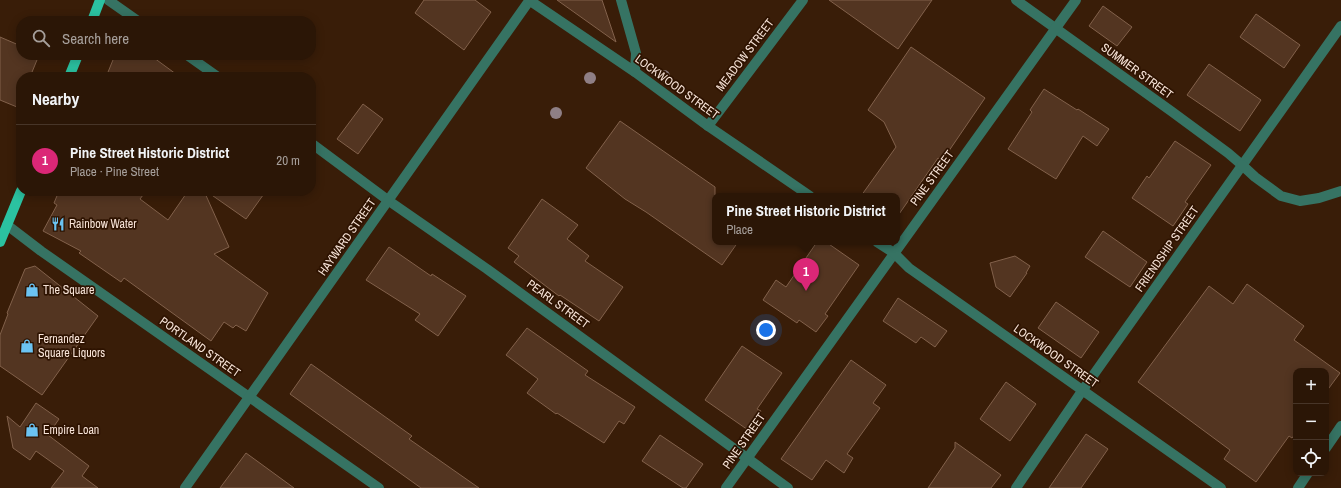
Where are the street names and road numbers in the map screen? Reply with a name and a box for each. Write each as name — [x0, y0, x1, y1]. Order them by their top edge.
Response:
street label: MEADOW STREET — [712, 15, 778, 95]
street label: SUMMER STREET — [1098, 39, 1176, 103]
street label: LOCKWOOD STREET — [632, 51, 722, 123]
street label: PINE STREET — [907, 147, 957, 209]
street label: HAYWARD STREET — [314, 195, 380, 279]
street label: FRIENDSHIP STREET — [1131, 203, 1203, 295]
street label: PEARL STREET — [524, 276, 592, 332]
street label: PORTLAND STREET — [157, 313, 243, 381]
street label: LOCKWOOD STREET — [1010, 321, 1102, 391]
street label: PINE STREET — [719, 410, 769, 472]

